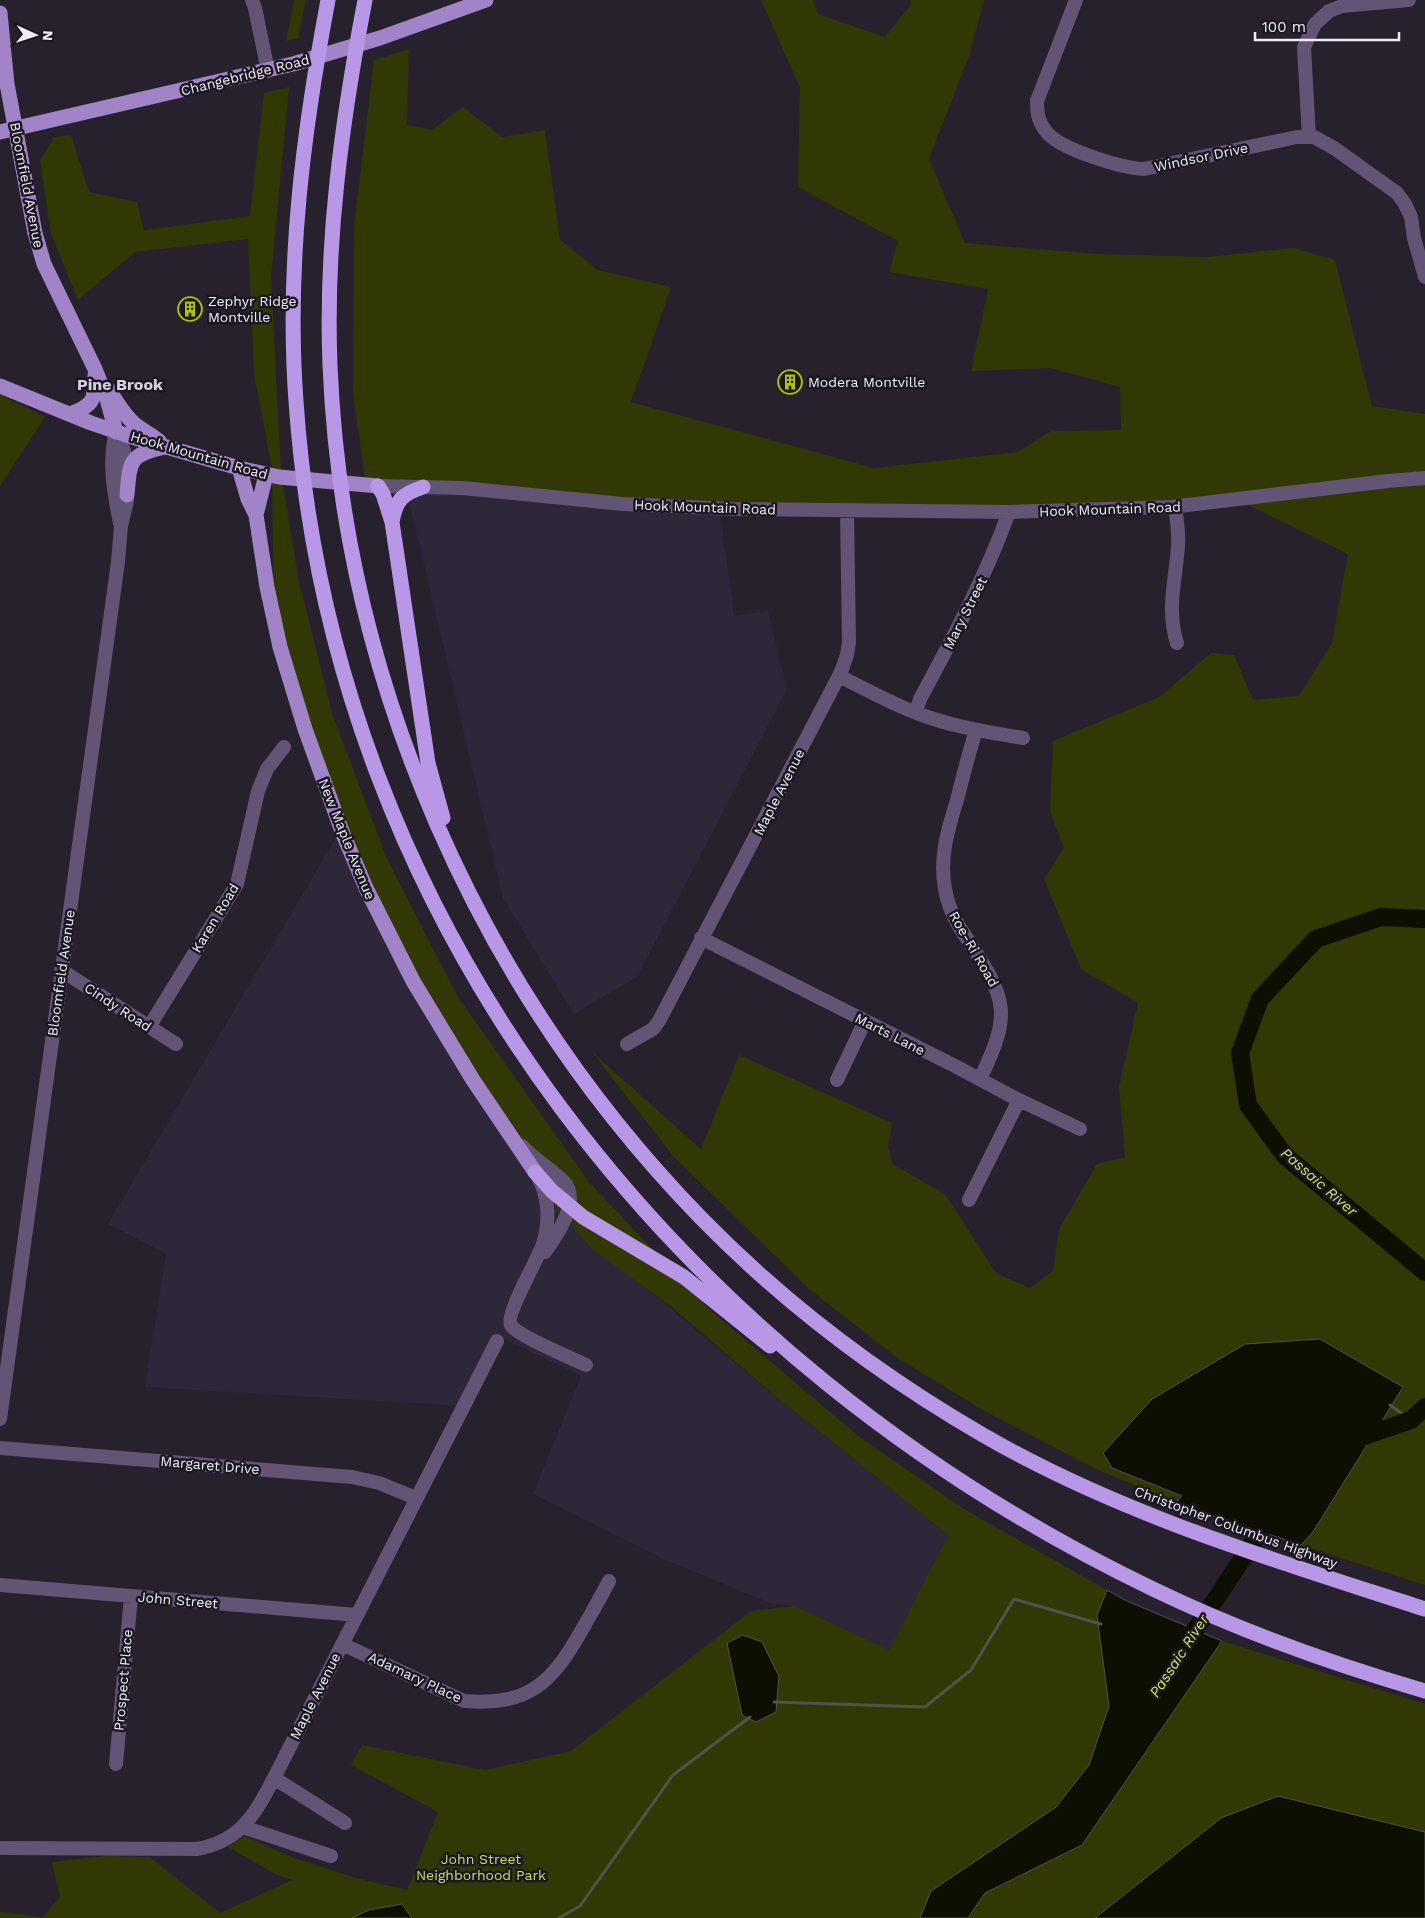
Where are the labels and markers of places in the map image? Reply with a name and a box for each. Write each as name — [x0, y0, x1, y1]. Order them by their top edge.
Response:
place label: Zephyr Ridge Montville — [208, 293, 296, 325]
building icon: Zephyr Ridge Montville — [177, 296, 203, 322]
building icon: Modera Montville — [777, 369, 803, 395]
place label: Modera Montville — [808, 374, 925, 390]

